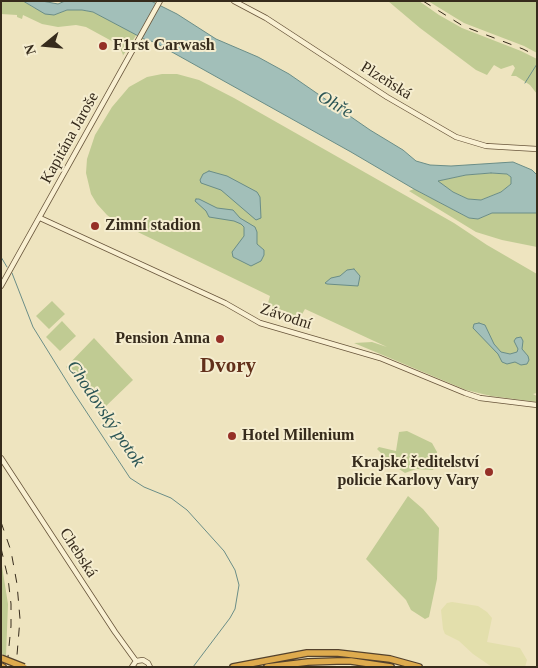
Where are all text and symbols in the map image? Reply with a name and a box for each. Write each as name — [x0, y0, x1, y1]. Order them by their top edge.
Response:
north arrow — [20, 20, 70, 70]
place label: F1rst Carwash — [113, 36, 215, 56]
marker: F1rst Carwash — [97, 40, 109, 52]
text: N — [22, 42, 39, 57]
street label: Plzeňská — [357, 58, 415, 104]
water label: Ohře — [314, 86, 356, 124]
street label: Kapitána Jaroše — [37, 89, 103, 187]
place label: Zimní stadion — [105, 216, 201, 236]
marker: Zimní stadion — [89, 220, 101, 232]
street label: Závodní — [258, 300, 314, 334]
place label: Pension Anna — [115, 329, 210, 349]
marker: Pension Anna — [214, 333, 226, 345]
district label: Dvory — [200, 354, 256, 380]
water label: Chodovský potok — [62, 357, 148, 471]
place label: Hotel Millenium — [242, 426, 354, 446]
marker: Hotel Millenium — [226, 430, 238, 442]
place label: Krajské ředitelství policie Karlovy Vary — [337, 453, 479, 491]
marker: Krajské ředitelství policie Karlovy Vary — [483, 466, 495, 478]
street label: Chebská — [55, 525, 101, 581]

